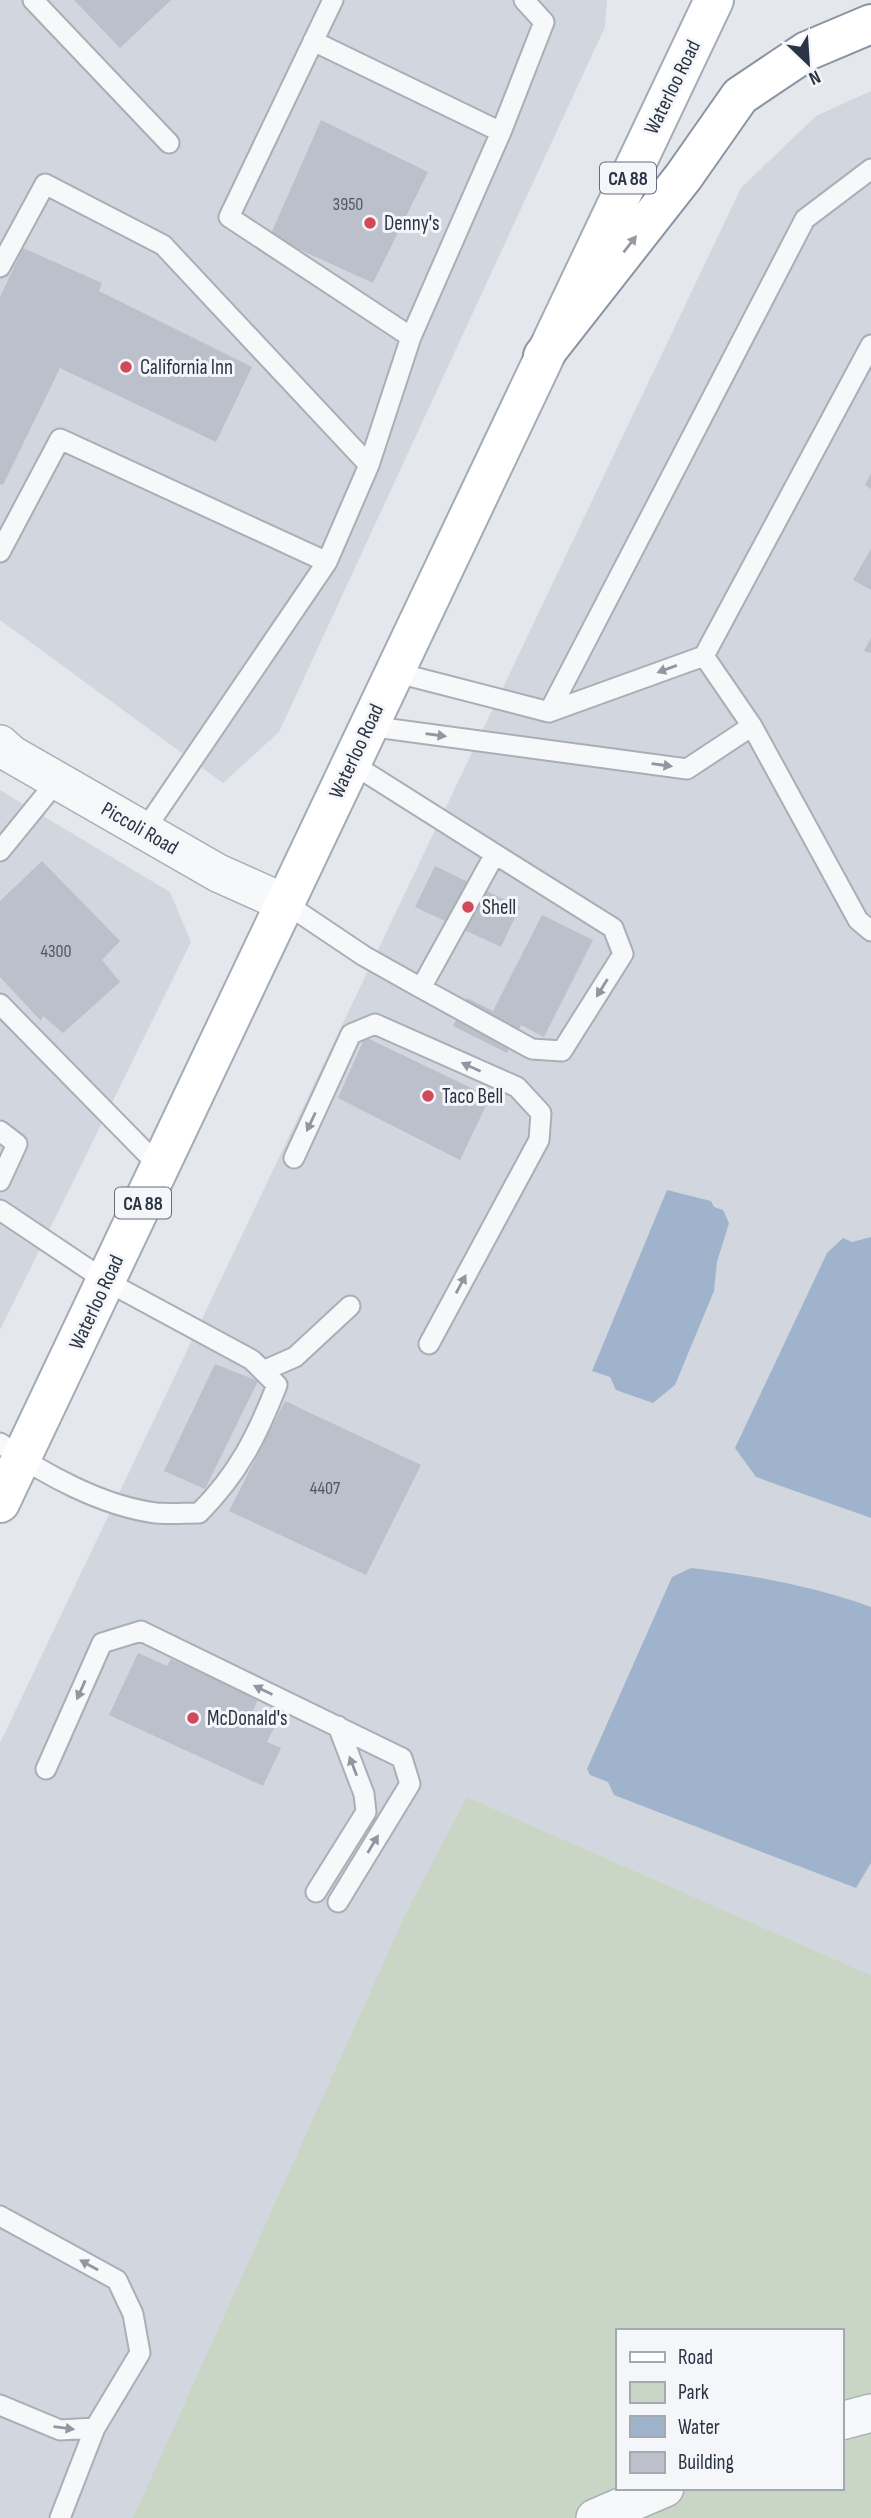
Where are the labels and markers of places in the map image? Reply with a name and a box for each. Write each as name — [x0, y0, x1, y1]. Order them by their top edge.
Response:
place label: Denny's — [384, 211, 440, 236]
marker: Denny's — [362, 215, 378, 231]
place label: California Inn — [140, 355, 233, 380]
marker: California Inn — [118, 359, 134, 375]
place label: Shell — [482, 895, 516, 920]
marker: Shell — [460, 899, 476, 915]
place label: Taco Bell — [442, 1084, 503, 1109]
marker: Taco Bell — [420, 1088, 436, 1104]
place label: McDonald's — [207, 1706, 288, 1731]
marker: McDonald's — [185, 1710, 201, 1726]

